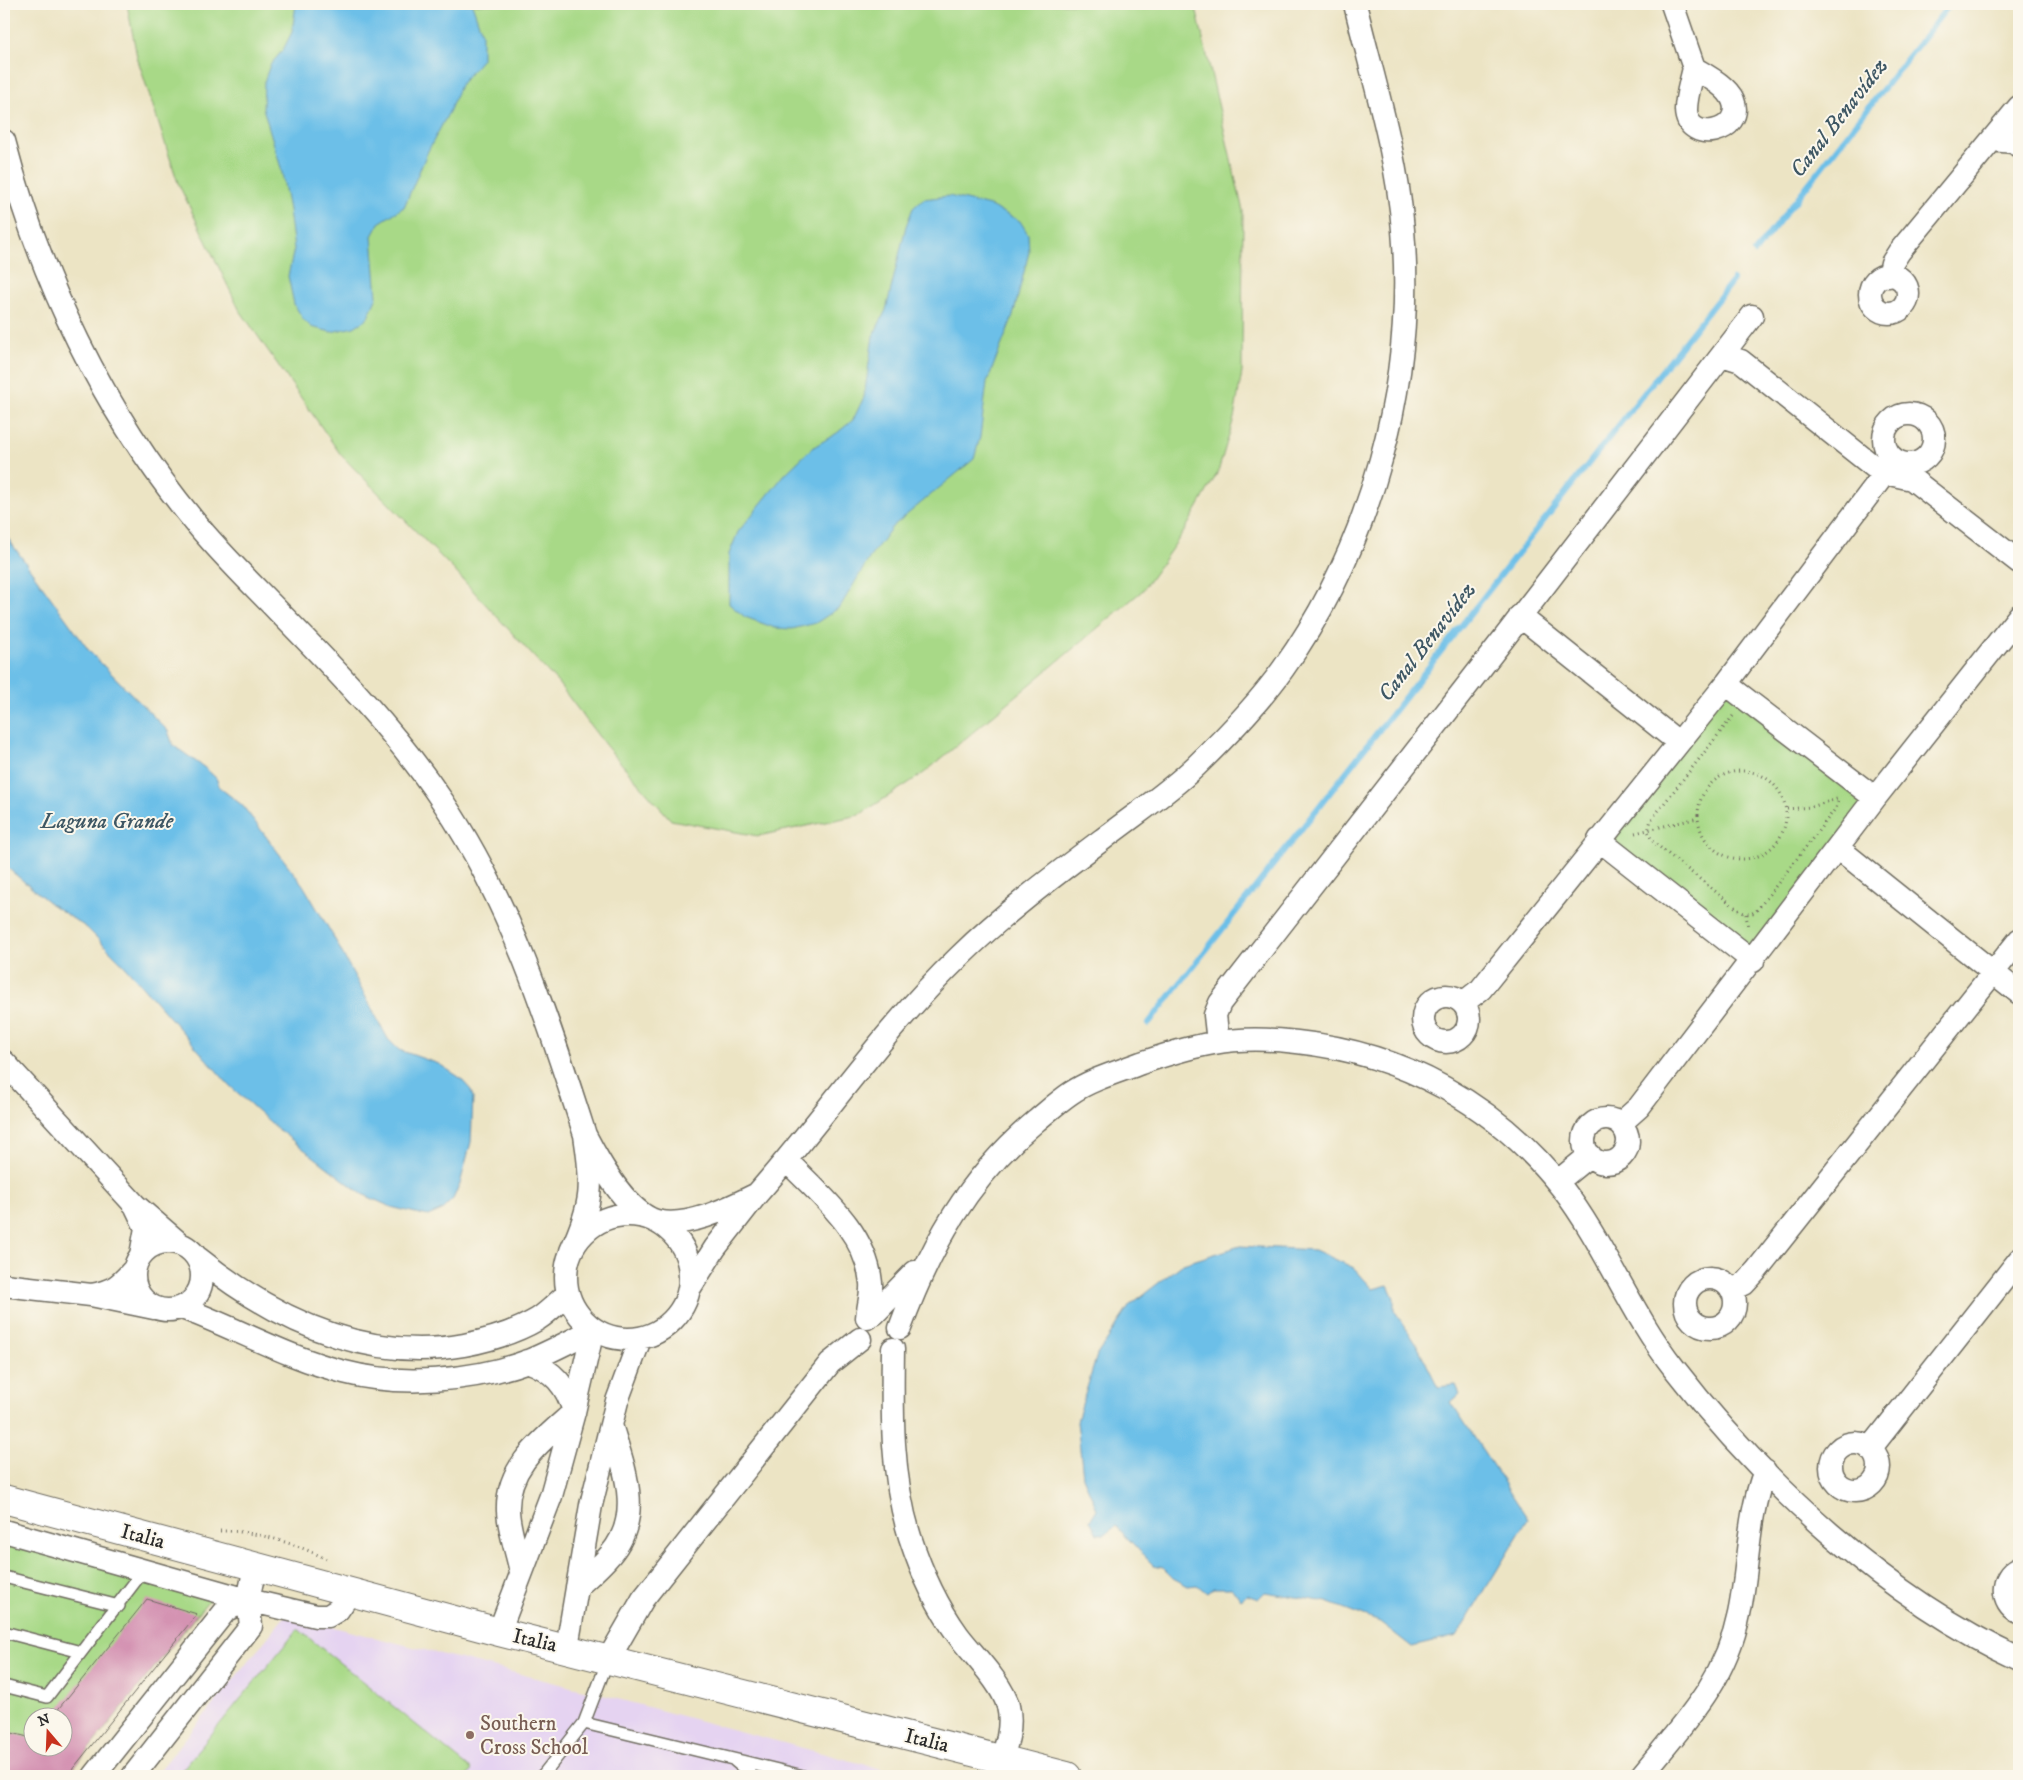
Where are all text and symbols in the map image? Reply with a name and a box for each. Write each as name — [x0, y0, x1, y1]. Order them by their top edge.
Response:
water label: Canal Benavídez — [1784, 53, 1894, 183]
water label: Canal Benavídez — [1372, 577, 1482, 707]
water label: Laguna Grande — [39, 808, 174, 835]
street label: Italia — [118, 1519, 168, 1555]
street label: Italia — [510, 1623, 559, 1659]
north arrow — [22, 1708, 72, 1758]
text: N — [36, 1710, 53, 1731]
place label: Southern Cross School — [480, 1711, 589, 1761]
street label: Italia — [902, 1723, 952, 1759]
marker: Southern Cross School — [464, 1729, 476, 1741]

